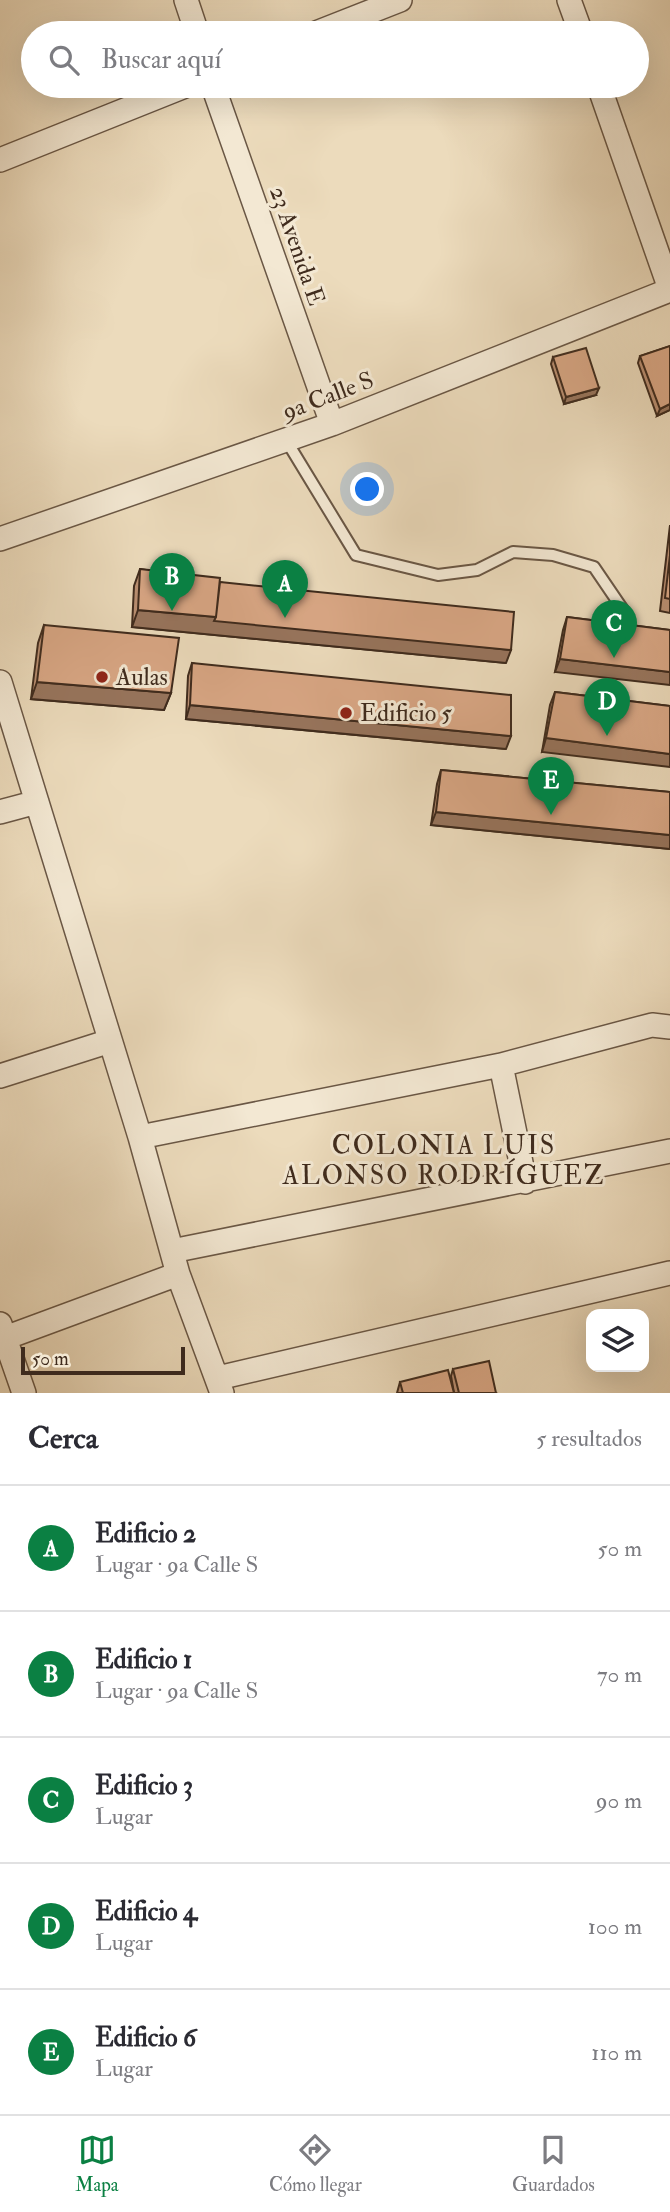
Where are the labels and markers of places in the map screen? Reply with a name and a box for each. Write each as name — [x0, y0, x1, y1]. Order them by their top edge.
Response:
pin: B — [149, 553, 195, 611]
pin: A — [262, 560, 308, 618]
pin: C — [591, 600, 637, 658]
place label: Aulas — [115, 662, 168, 693]
marker: Aulas — [94, 669, 110, 685]
pin: D — [584, 678, 630, 736]
place label: Edificio 5 — [360, 698, 452, 729]
marker: Edificio 5 — [338, 705, 354, 721]
pin: E — [528, 757, 574, 815]

